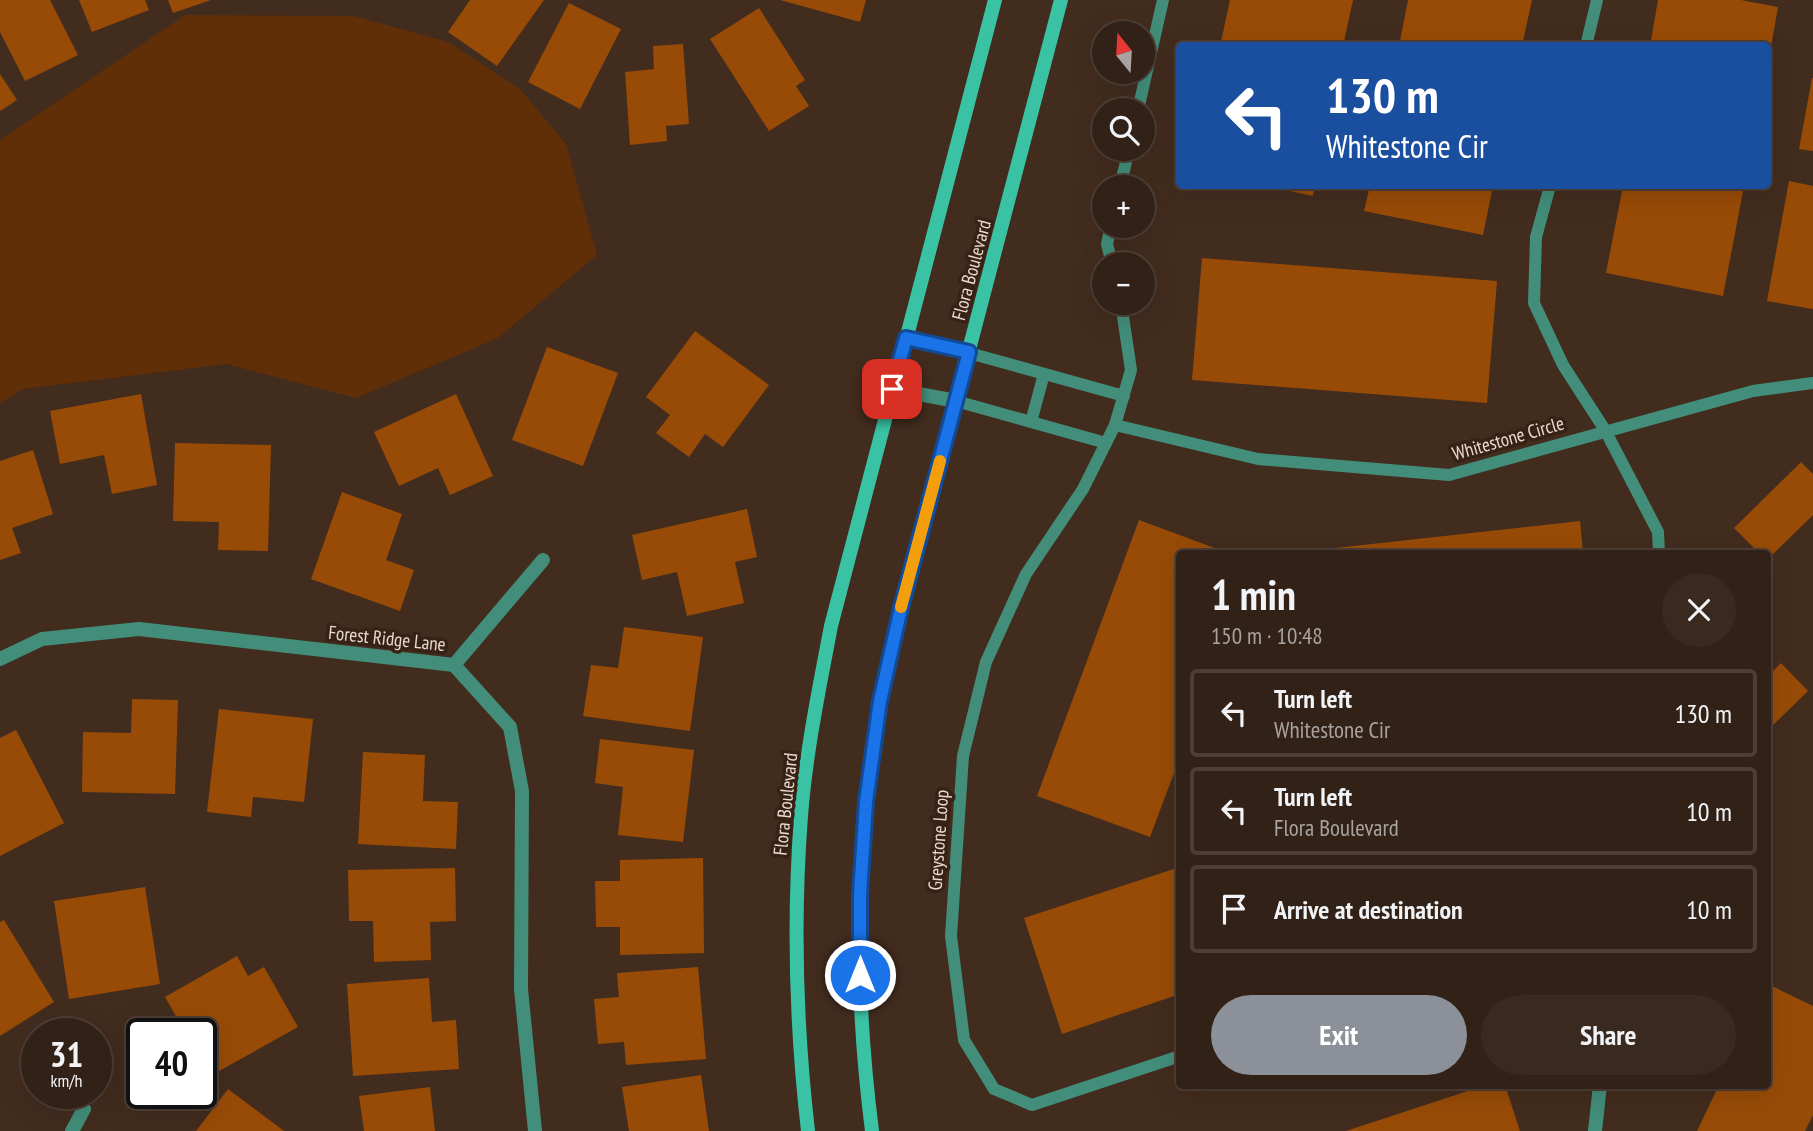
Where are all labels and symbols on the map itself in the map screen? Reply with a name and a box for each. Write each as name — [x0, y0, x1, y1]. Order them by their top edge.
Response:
north arrow — [1092, 21, 1155, 84]
street label: Flora Boulevard — [946, 217, 996, 323]
pin — [862, 359, 922, 419]
street label: Whitestone Circle — [1449, 411, 1567, 465]
street label: Forest Ridge Lane — [327, 620, 447, 656]
street label: Flora Boulevard — [768, 751, 802, 857]
street label: Greystone Loop — [923, 789, 953, 891]
position arrow — [823, 938, 897, 1012]
speed limit sign: 40 — [126, 1018, 217, 1109]

